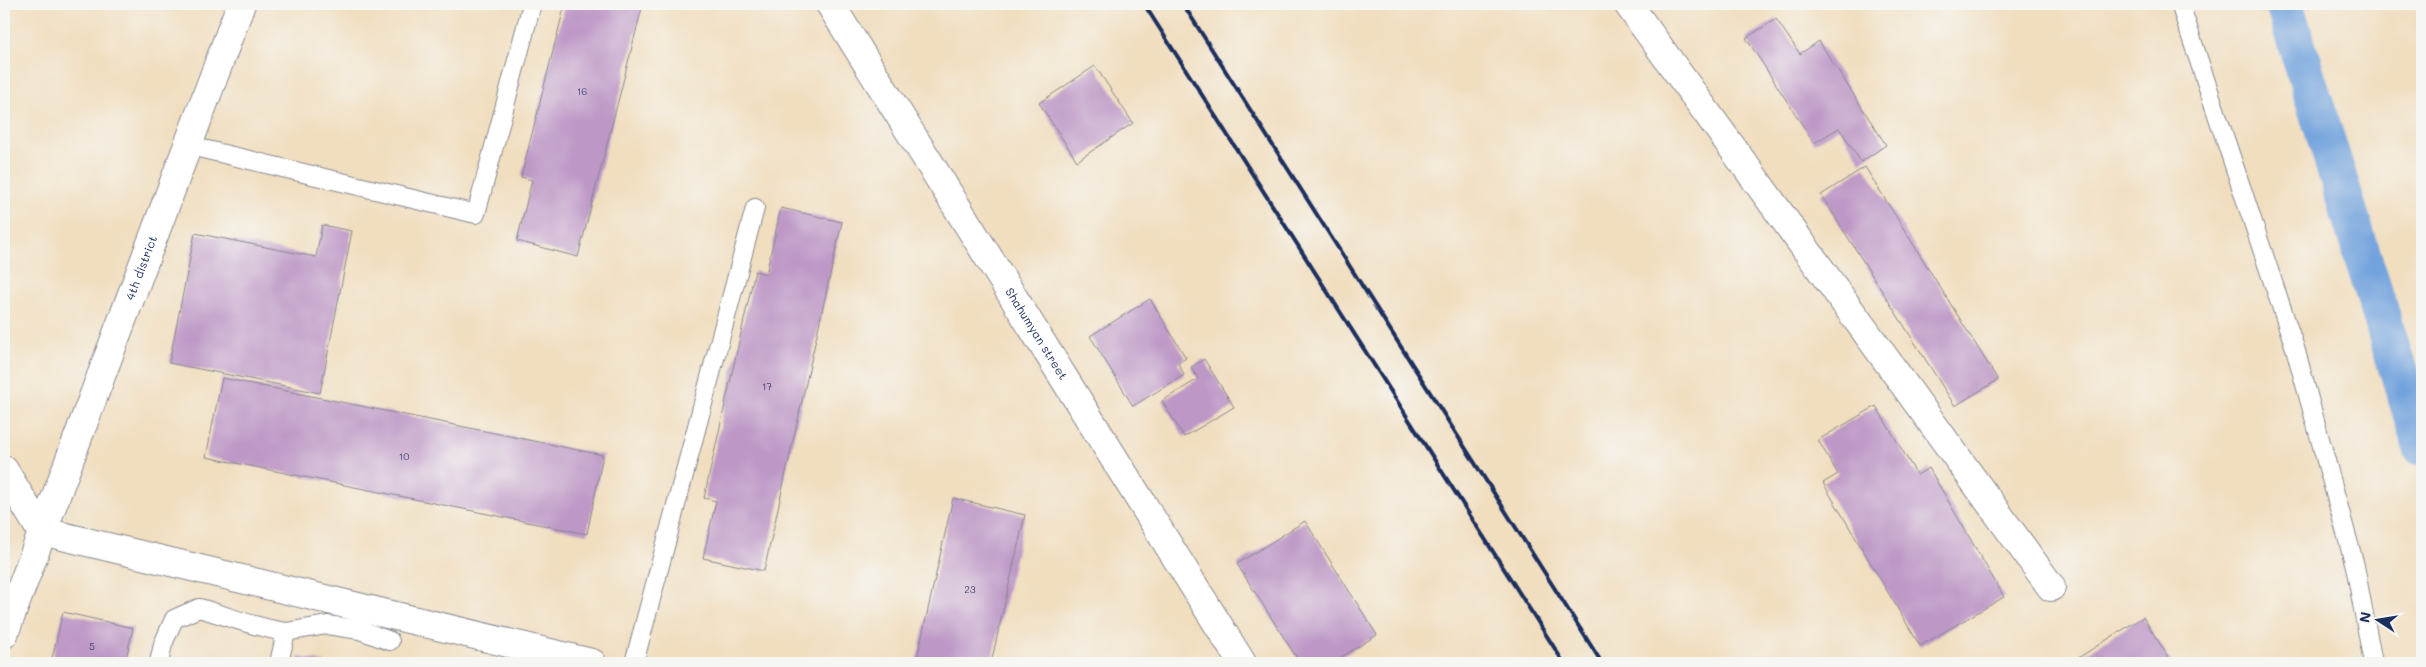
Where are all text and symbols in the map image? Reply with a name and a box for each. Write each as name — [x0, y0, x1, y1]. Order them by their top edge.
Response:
house number: 16 — [577, 84, 587, 98]
street label: 4th district — [121, 233, 160, 302]
street label: Shahumyan street — [1002, 284, 1072, 382]
house number: 17 — [762, 379, 772, 393]
house number: 10 — [399, 449, 409, 463]
house number: 23 — [964, 582, 976, 596]
north arrow — [2354, 594, 2404, 644]
text: N — [2354, 610, 2375, 624]
house number: 5 — [89, 639, 95, 653]

